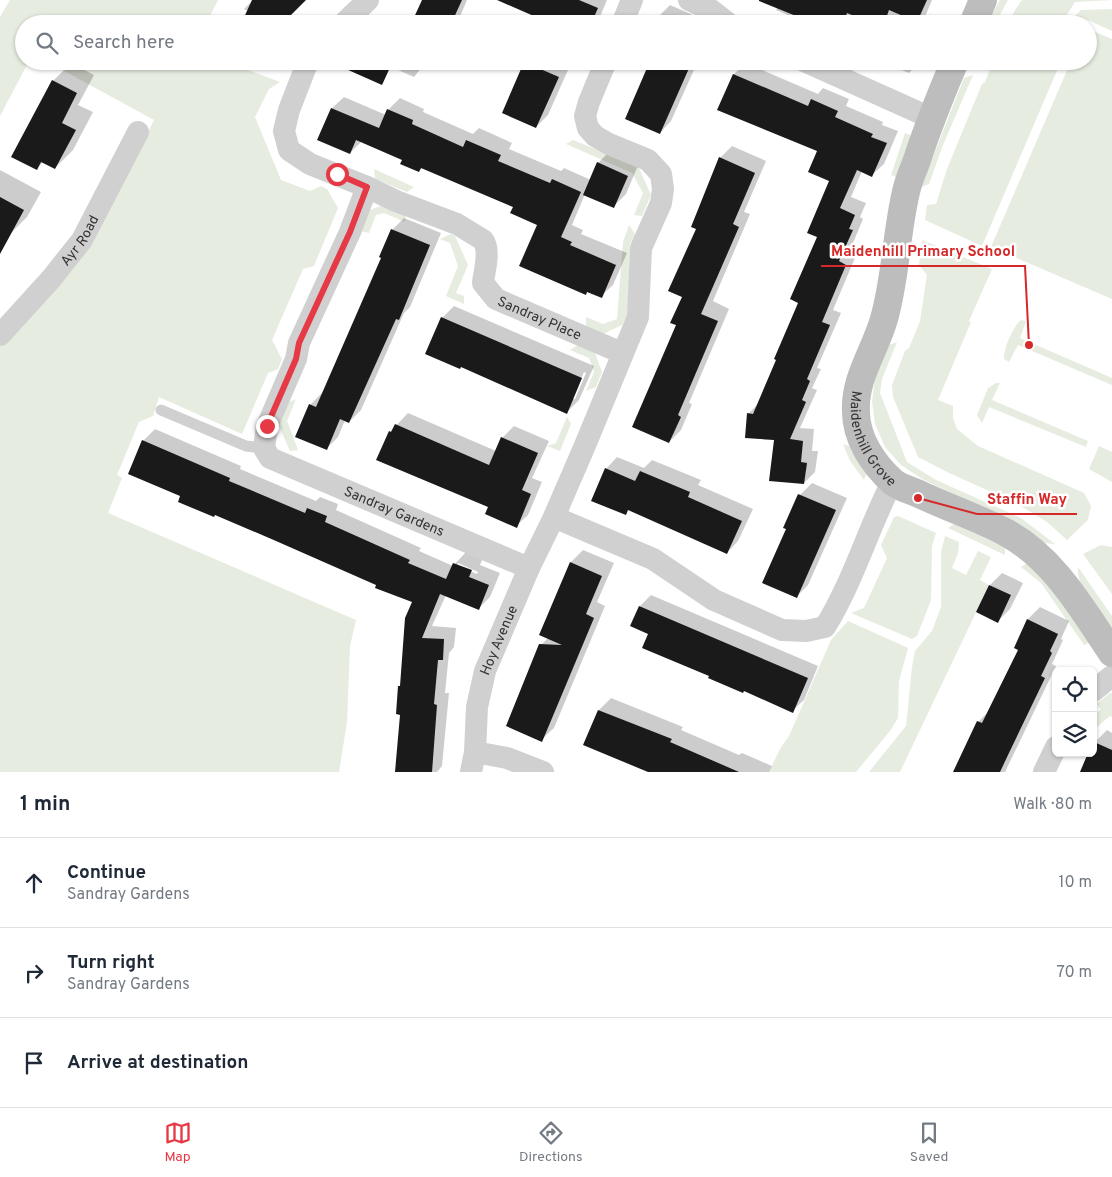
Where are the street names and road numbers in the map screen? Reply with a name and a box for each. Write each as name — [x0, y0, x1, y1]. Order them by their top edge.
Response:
street label: Ayr Road — [58, 213, 103, 270]
street label: Sandray Place — [494, 294, 584, 345]
street label: Maidenhill Grove — [846, 390, 899, 491]
street label: Sandray Gardens — [341, 483, 447, 541]
street label: Hoy Avenue — [477, 603, 522, 678]

